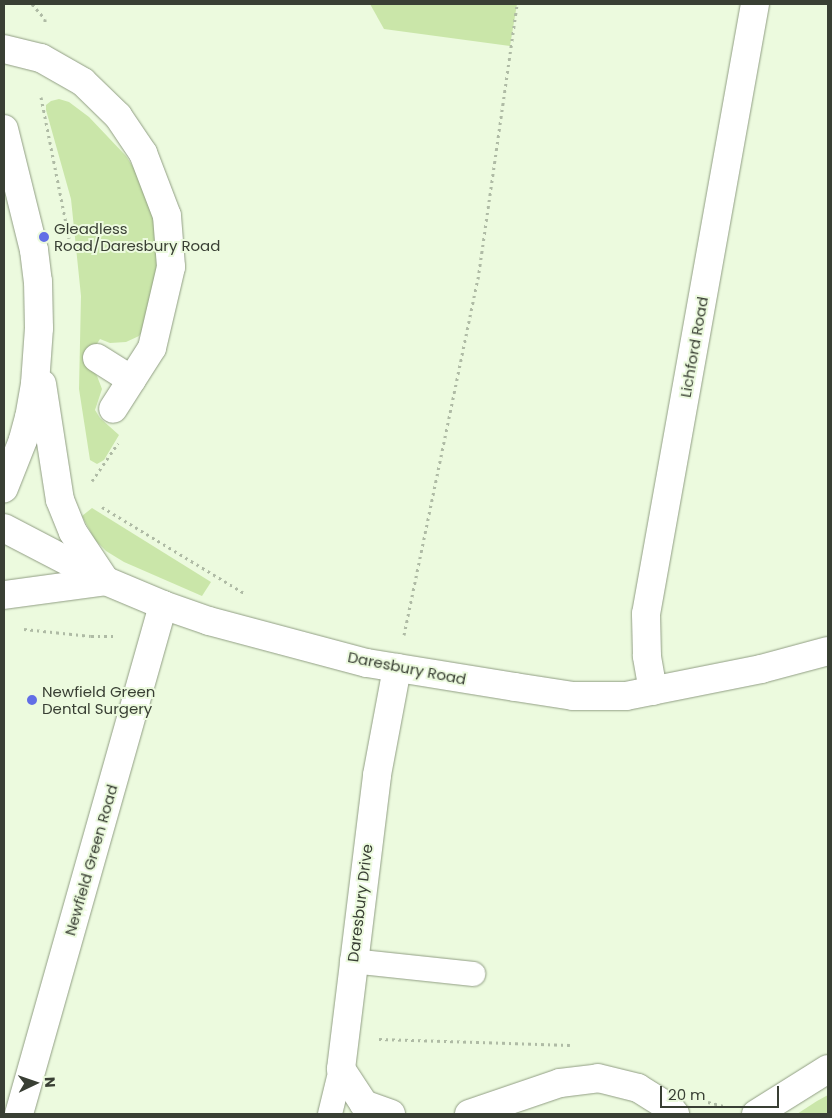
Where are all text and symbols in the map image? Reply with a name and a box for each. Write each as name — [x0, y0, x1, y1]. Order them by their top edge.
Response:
place label: Gleadless Road/Daresbury Road — [54, 219, 220, 254]
marker: Gleadless Road/Daresbury Road — [38, 231, 50, 243]
street label: Lichford Road — [676, 295, 712, 399]
street label: Daresbury Road — [346, 648, 468, 688]
place label: Newfield Green Dental Surgery — [42, 682, 155, 717]
marker: Newfield Green Dental Surgery — [26, 694, 38, 706]
street label: Newfield Green Road — [61, 782, 121, 938]
street label: Daresbury Drive — [344, 843, 376, 963]
north arrow — [10, 1058, 60, 1108]
text: N — [40, 1076, 60, 1088]
scale bar — [662, 1076, 781, 1108]
text: 20 m — [668, 1084, 706, 1105]

